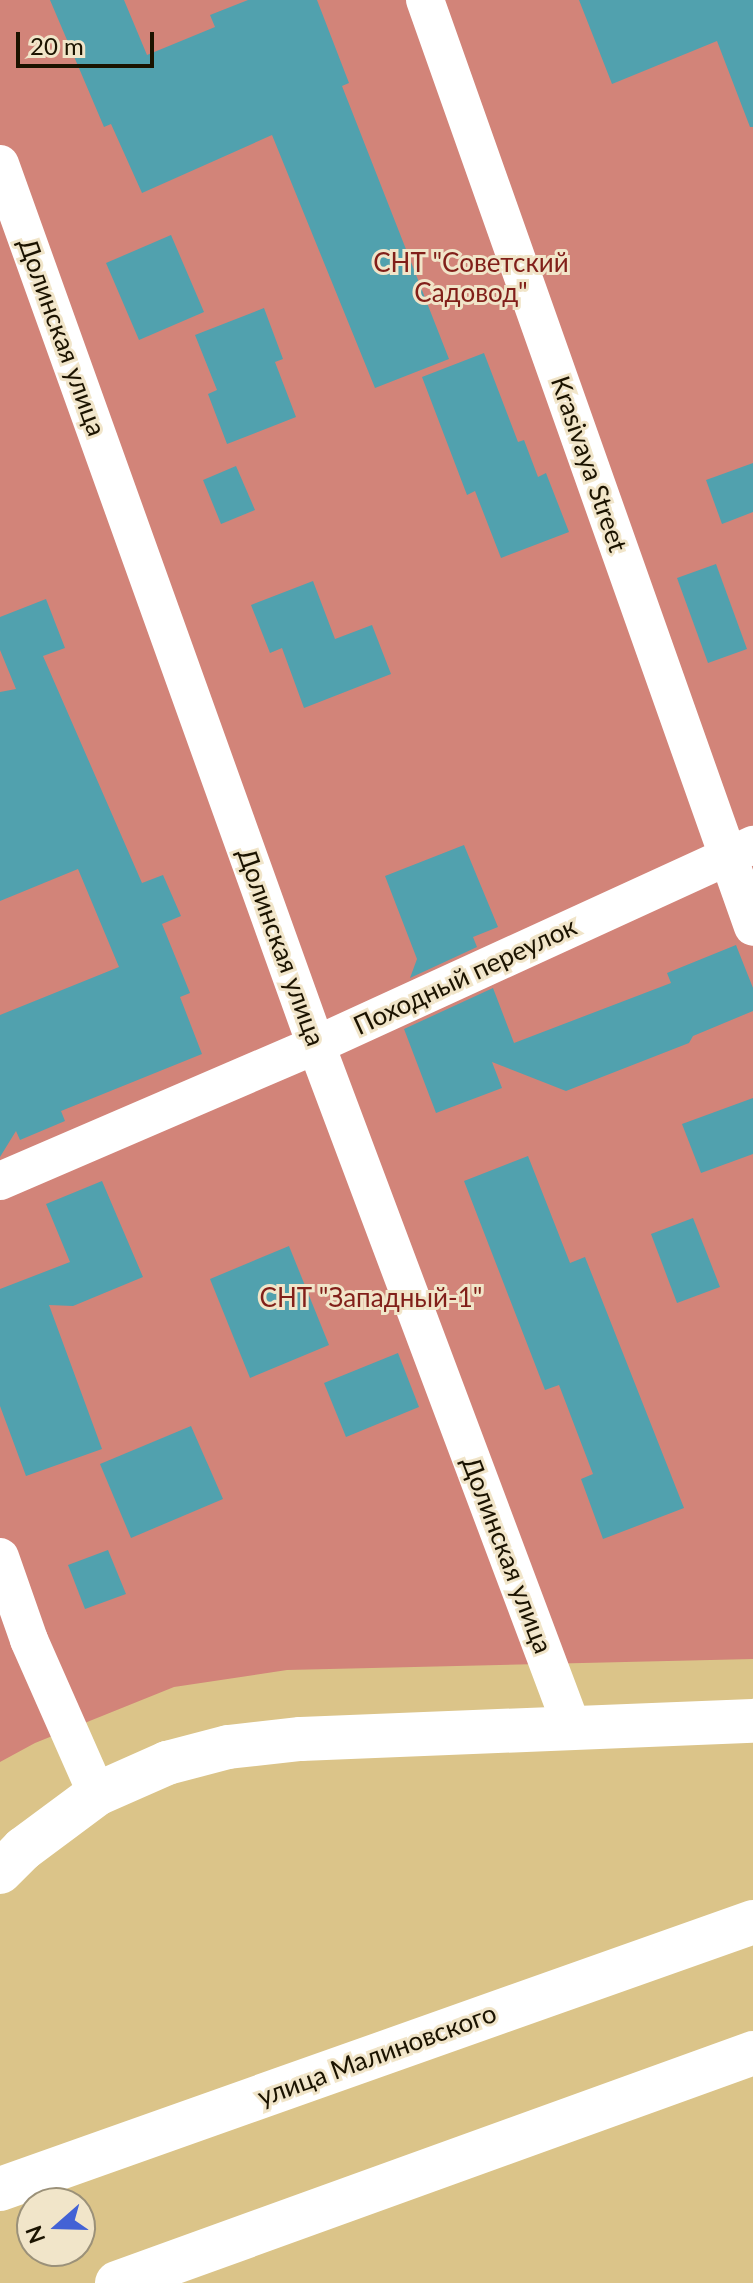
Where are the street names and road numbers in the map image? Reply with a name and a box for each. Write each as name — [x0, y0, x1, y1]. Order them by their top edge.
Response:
street label: Долинская улица — [12, 234, 112, 440]
street label: Krasivaya Street — [544, 372, 634, 556]
street label: Долинская улица — [231, 844, 331, 1050]
street label: Походный переулок — [349, 911, 581, 1041]
street label: Долинская улица — [455, 1452, 559, 1658]
street label: улица Малиновского — [253, 1997, 501, 2113]

